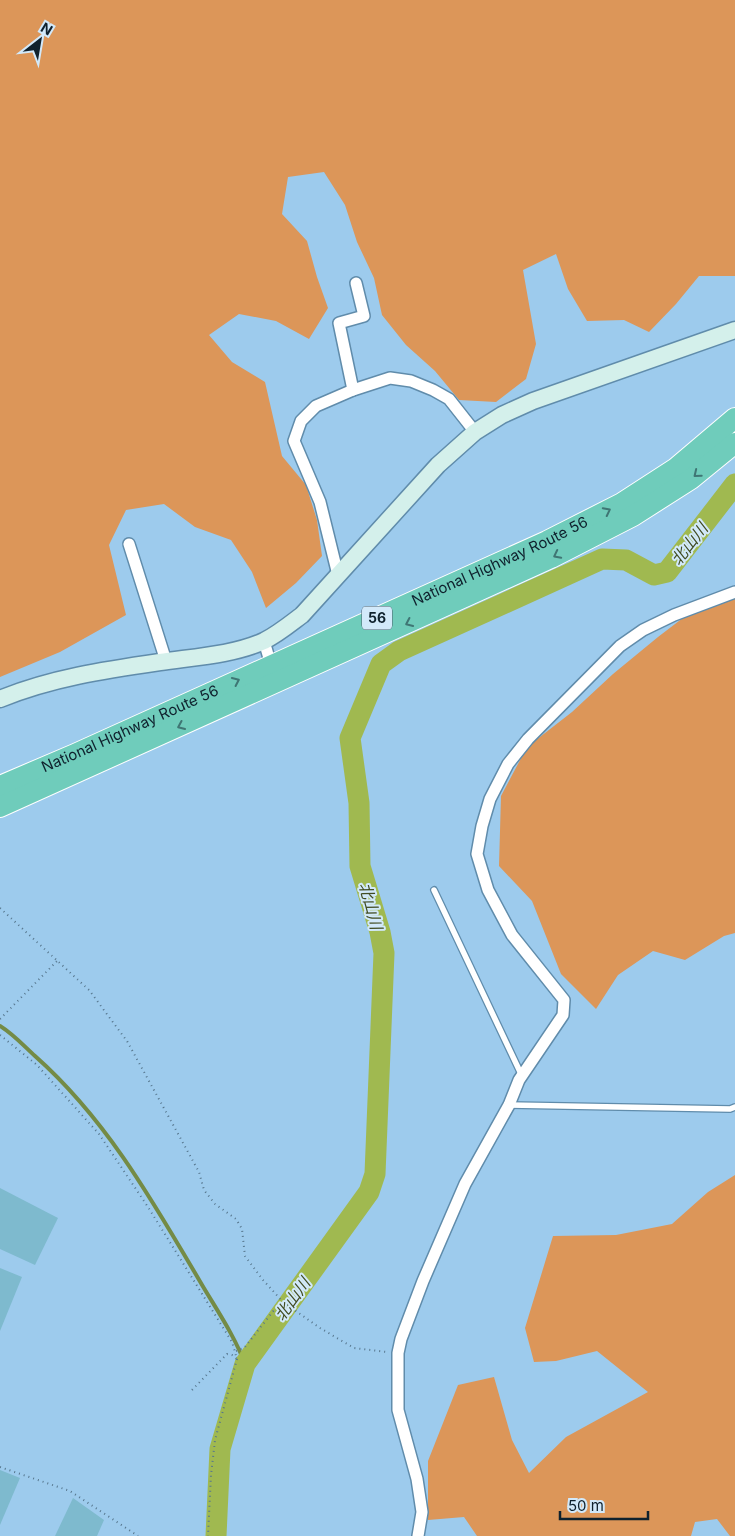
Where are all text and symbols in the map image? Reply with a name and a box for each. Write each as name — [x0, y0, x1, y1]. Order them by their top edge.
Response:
north arrow — [15, 15, 65, 65]
text: N — [38, 18, 56, 38]
one-way arrow — [694, 468, 703, 476]
one-way arrow — [602, 507, 611, 517]
street label: National Highway Route 56 — [409, 512, 591, 610]
water label: 北山川 — [666, 517, 713, 569]
one-way arrow — [553, 549, 562, 559]
road number: 56 — [362, 606, 392, 630]
one-way arrow — [405, 617, 414, 627]
one-way arrow — [231, 677, 240, 687]
street label: National Highway Route 56 — [38, 681, 221, 776]
one-way arrow — [177, 720, 186, 731]
water label: 北山川 — [355, 880, 387, 934]
water label: 北山川 — [270, 1272, 315, 1324]
scale bar — [560, 1488, 648, 1520]
text: 50 m — [568, 1496, 604, 1515]

